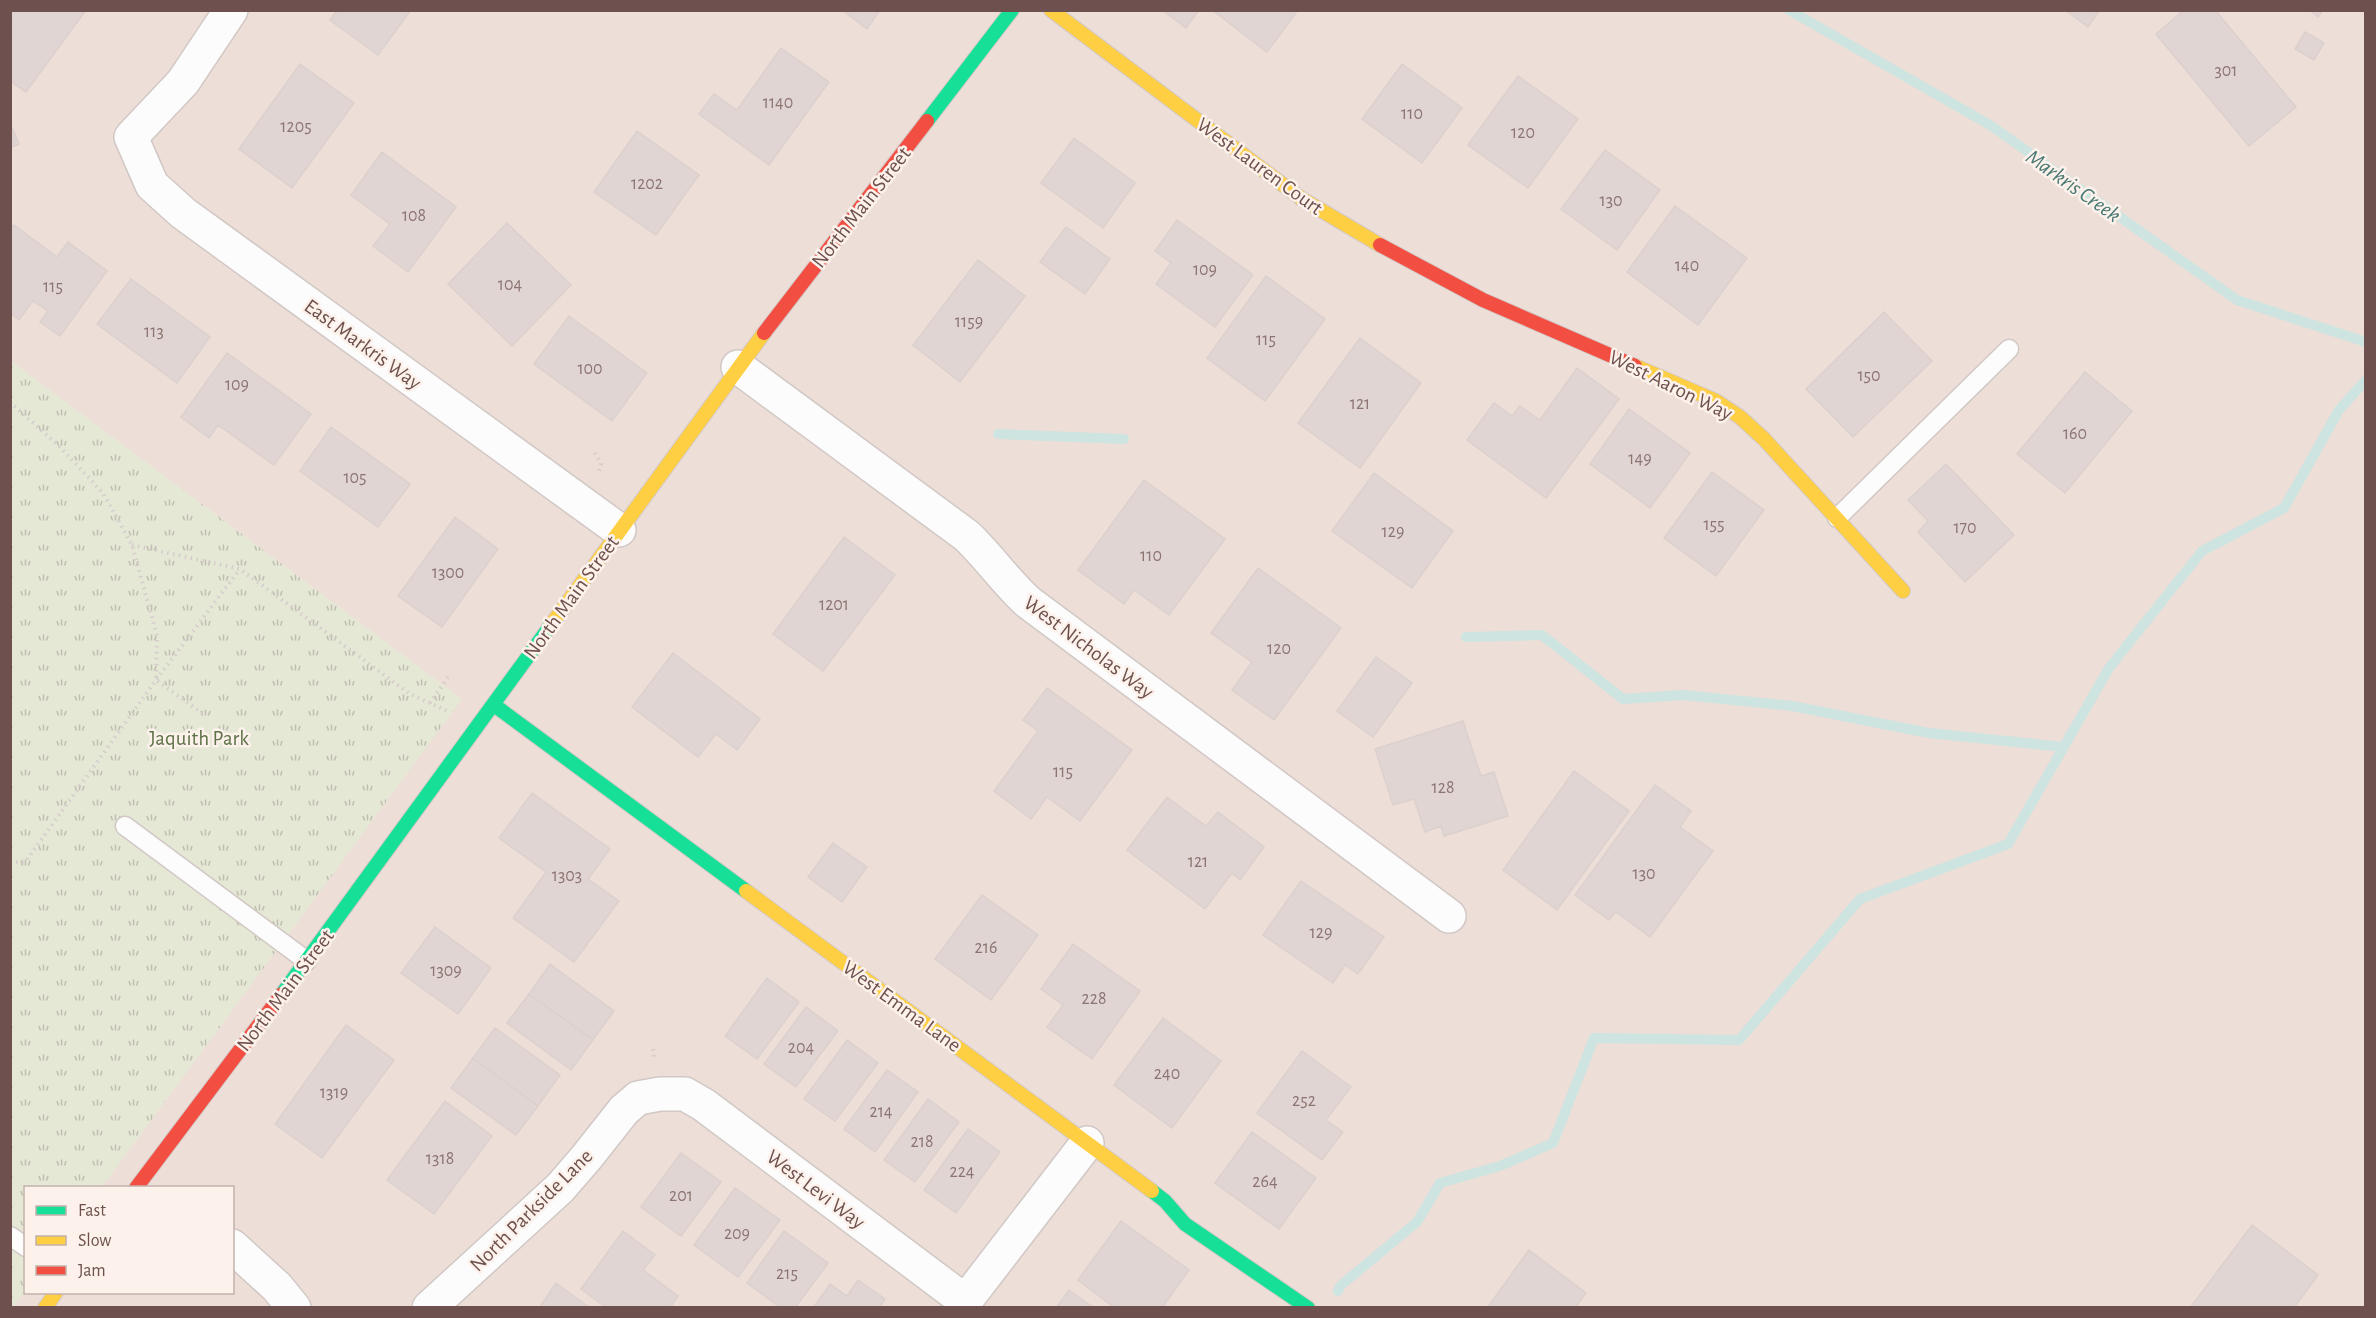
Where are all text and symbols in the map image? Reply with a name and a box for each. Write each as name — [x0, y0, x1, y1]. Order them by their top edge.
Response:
house number: 301 — [2214, 62, 2238, 80]
house number: 1140 — [763, 94, 793, 112]
house number: 110 — [1401, 105, 1423, 123]
street label: West Lauren Court — [1193, 114, 1327, 219]
house number: 1205 — [280, 118, 312, 136]
house number: 120 — [1511, 124, 1535, 142]
street label: North Main Street — [808, 143, 915, 272]
water label: Markris Creek — [2022, 145, 2125, 226]
house number: 1202 — [631, 175, 663, 193]
house number: 130 — [1599, 192, 1623, 210]
house number: 108 — [402, 207, 426, 225]
house number: 140 — [1675, 257, 1699, 275]
house number: 109 — [1193, 261, 1217, 279]
house number: 104 — [498, 276, 523, 294]
house number: 115 — [43, 278, 63, 296]
street label: East Markris Way — [300, 295, 425, 394]
house number: 1159 — [955, 313, 983, 331]
house number: 113 — [144, 323, 164, 341]
house number: 115 — [1256, 331, 1276, 349]
street label: West Aaron Way — [1606, 347, 1736, 424]
house number: 100 — [577, 360, 603, 378]
house number: 150 — [1857, 367, 1881, 385]
house number: 109 — [225, 376, 249, 394]
house number: 121 — [1350, 395, 1370, 413]
house number: 160 — [2063, 425, 2087, 443]
house number: 149 — [1628, 450, 1652, 468]
house number: 105 — [343, 469, 367, 487]
house number: 155 — [1703, 516, 1725, 534]
house number: 170 — [1953, 519, 1977, 537]
house number: 129 — [1382, 523, 1404, 541]
street label: North Main Street — [520, 532, 623, 663]
house number: 110 — [1140, 547, 1162, 565]
house number: 1300 — [432, 564, 464, 582]
street label: West Nicholas Way — [1020, 592, 1157, 703]
house number: 1201 — [819, 596, 849, 614]
house number: 120 — [1267, 640, 1291, 658]
park label: Jaquith Park — [149, 728, 249, 749]
house number: 115 — [1053, 763, 1073, 781]
house number: 128 — [1432, 779, 1454, 797]
house number: 121 — [1188, 853, 1208, 871]
house number: 130 — [1632, 865, 1656, 883]
house number: 1303 — [552, 867, 582, 885]
house number: 129 — [1310, 924, 1332, 942]
street label: North Main Street — [233, 925, 338, 1055]
house number: 216 — [975, 939, 997, 957]
street label: West Emma Lane — [839, 957, 965, 1056]
house number: 1309 — [430, 962, 462, 980]
house number: 228 — [1082, 990, 1106, 1008]
house number: 204 — [788, 1039, 815, 1057]
house number: 240 — [1154, 1065, 1180, 1083]
house number: 1319 — [320, 1084, 348, 1102]
house number: 252 — [1292, 1092, 1316, 1110]
house number: 214 — [869, 1103, 893, 1121]
house number: 218 — [911, 1133, 933, 1151]
street label: North Parkside Lane — [466, 1145, 597, 1276]
street label: West Levi Way — [763, 1146, 869, 1233]
house number: 1318 — [426, 1150, 454, 1168]
house number: 224 — [949, 1163, 975, 1181]
house number: 264 — [1252, 1173, 1278, 1191]
legend — [24, 1186, 234, 1294]
house number: 201 — [669, 1187, 693, 1205]
text: Fast — [78, 1202, 106, 1220]
house number: 209 — [724, 1225, 750, 1243]
text: Slow — [78, 1232, 111, 1250]
text: Jam — [78, 1262, 106, 1280]
house number: 215 — [776, 1265, 798, 1283]

